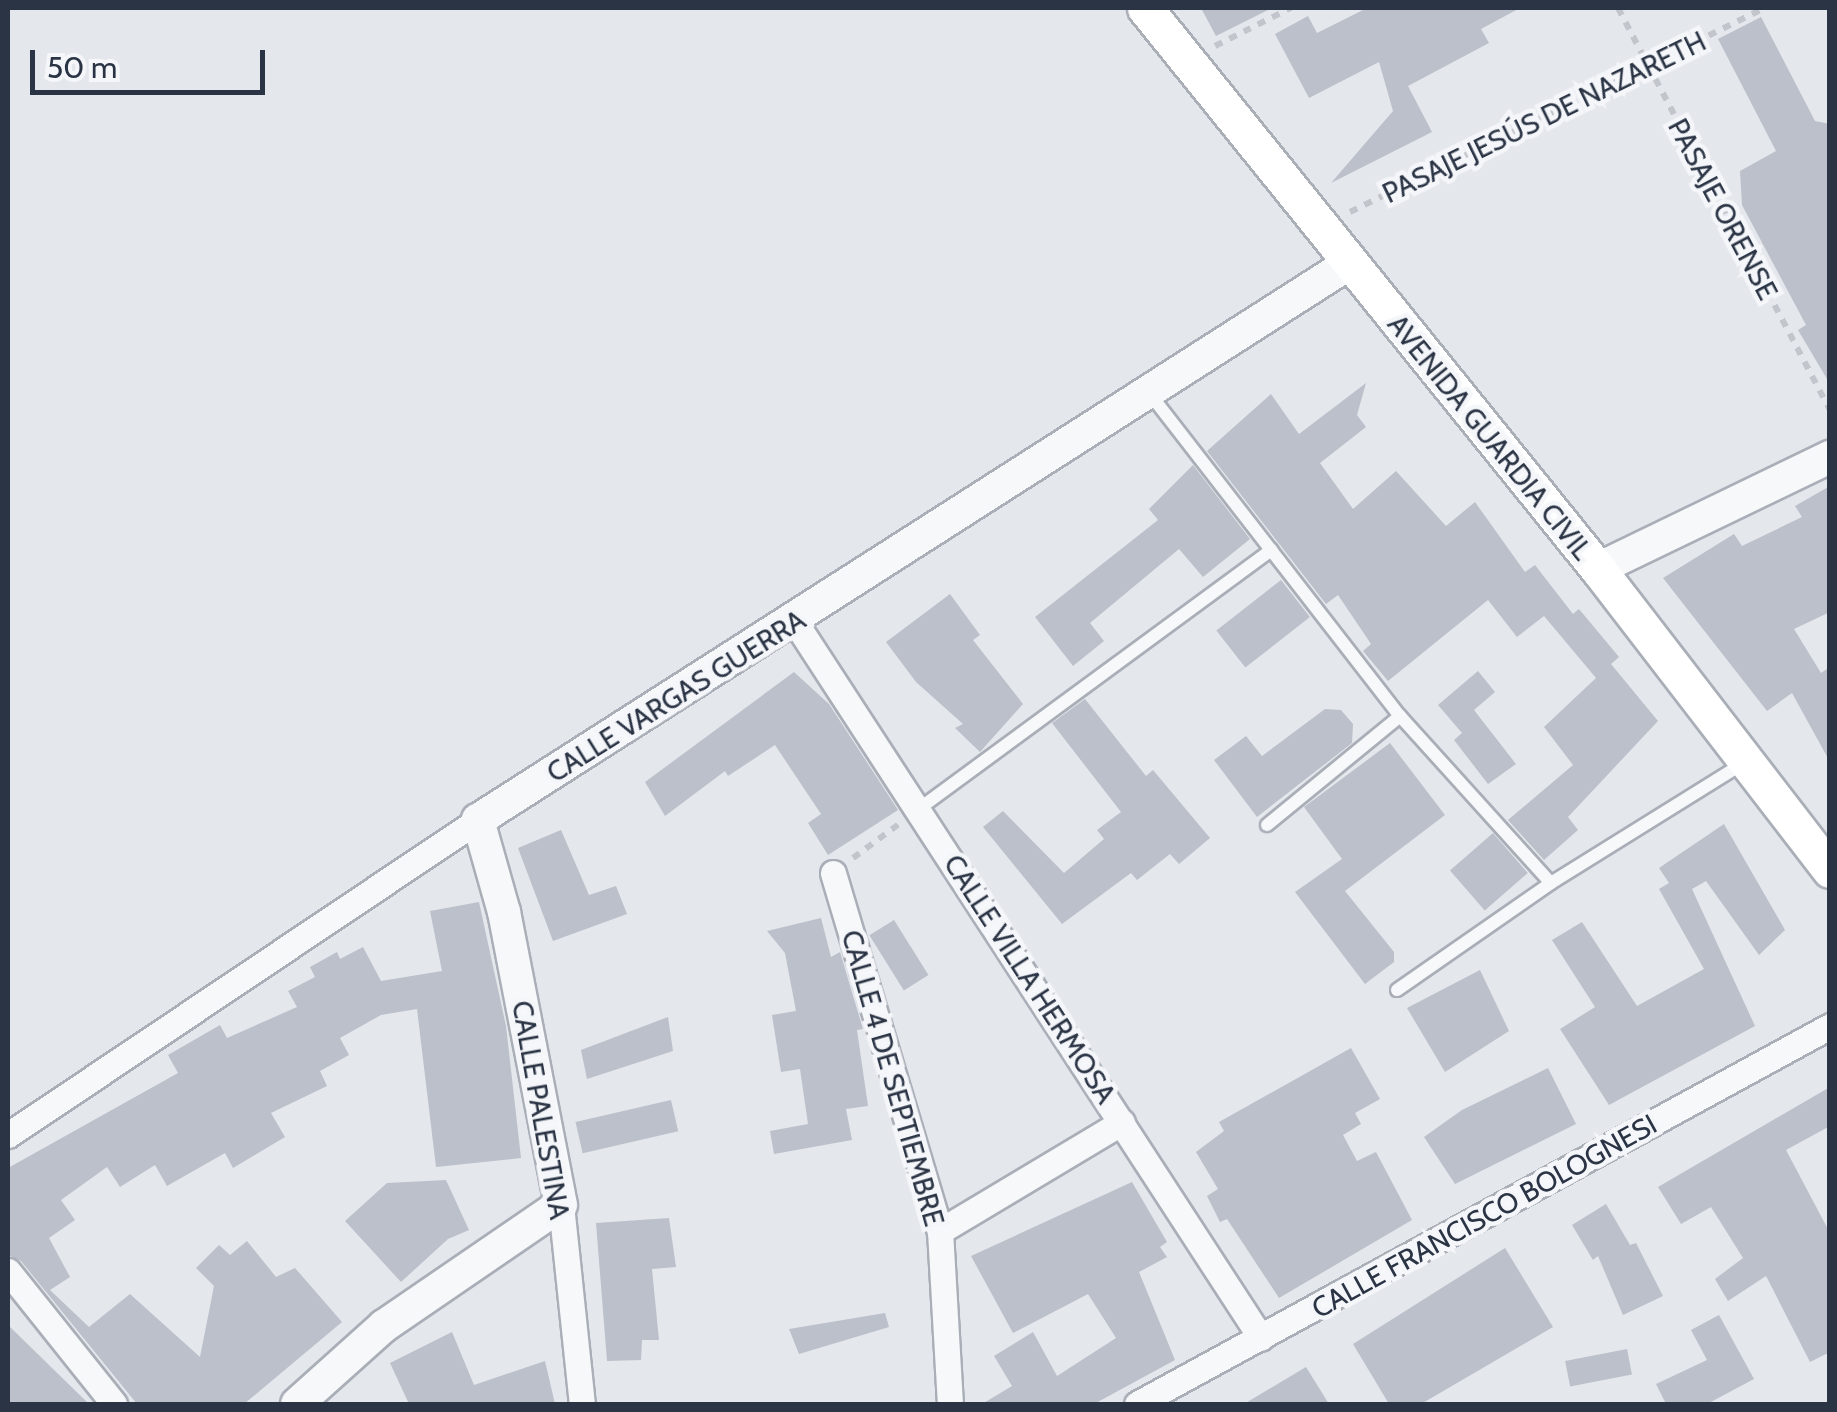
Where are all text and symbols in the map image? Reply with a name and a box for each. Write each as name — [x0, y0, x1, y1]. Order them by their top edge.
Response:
street label: PASAJE JESÚS DE NAZARETH — [1377, 24, 1711, 210]
scale bar — [35, 30, 270, 92]
text: 50 m — [47, 49, 117, 86]
street label: PASAJE ORENSE — [1661, 113, 1785, 305]
street label: AVENIDA GUARDIA CIVIL — [1381, 308, 1599, 566]
street label: CALLE VARGAS GUERRA — [541, 603, 811, 789]
street label: CALLE VILLA HERMOSA — [937, 848, 1123, 1110]
street label: CALLE 4 DE SEPTIEMBRE — [835, 926, 951, 1230]
street label: CALLE PALESTINA — [505, 998, 577, 1222]
street label: CALLE FRANCISCO BOLOGNESI — [1306, 1107, 1662, 1325]

